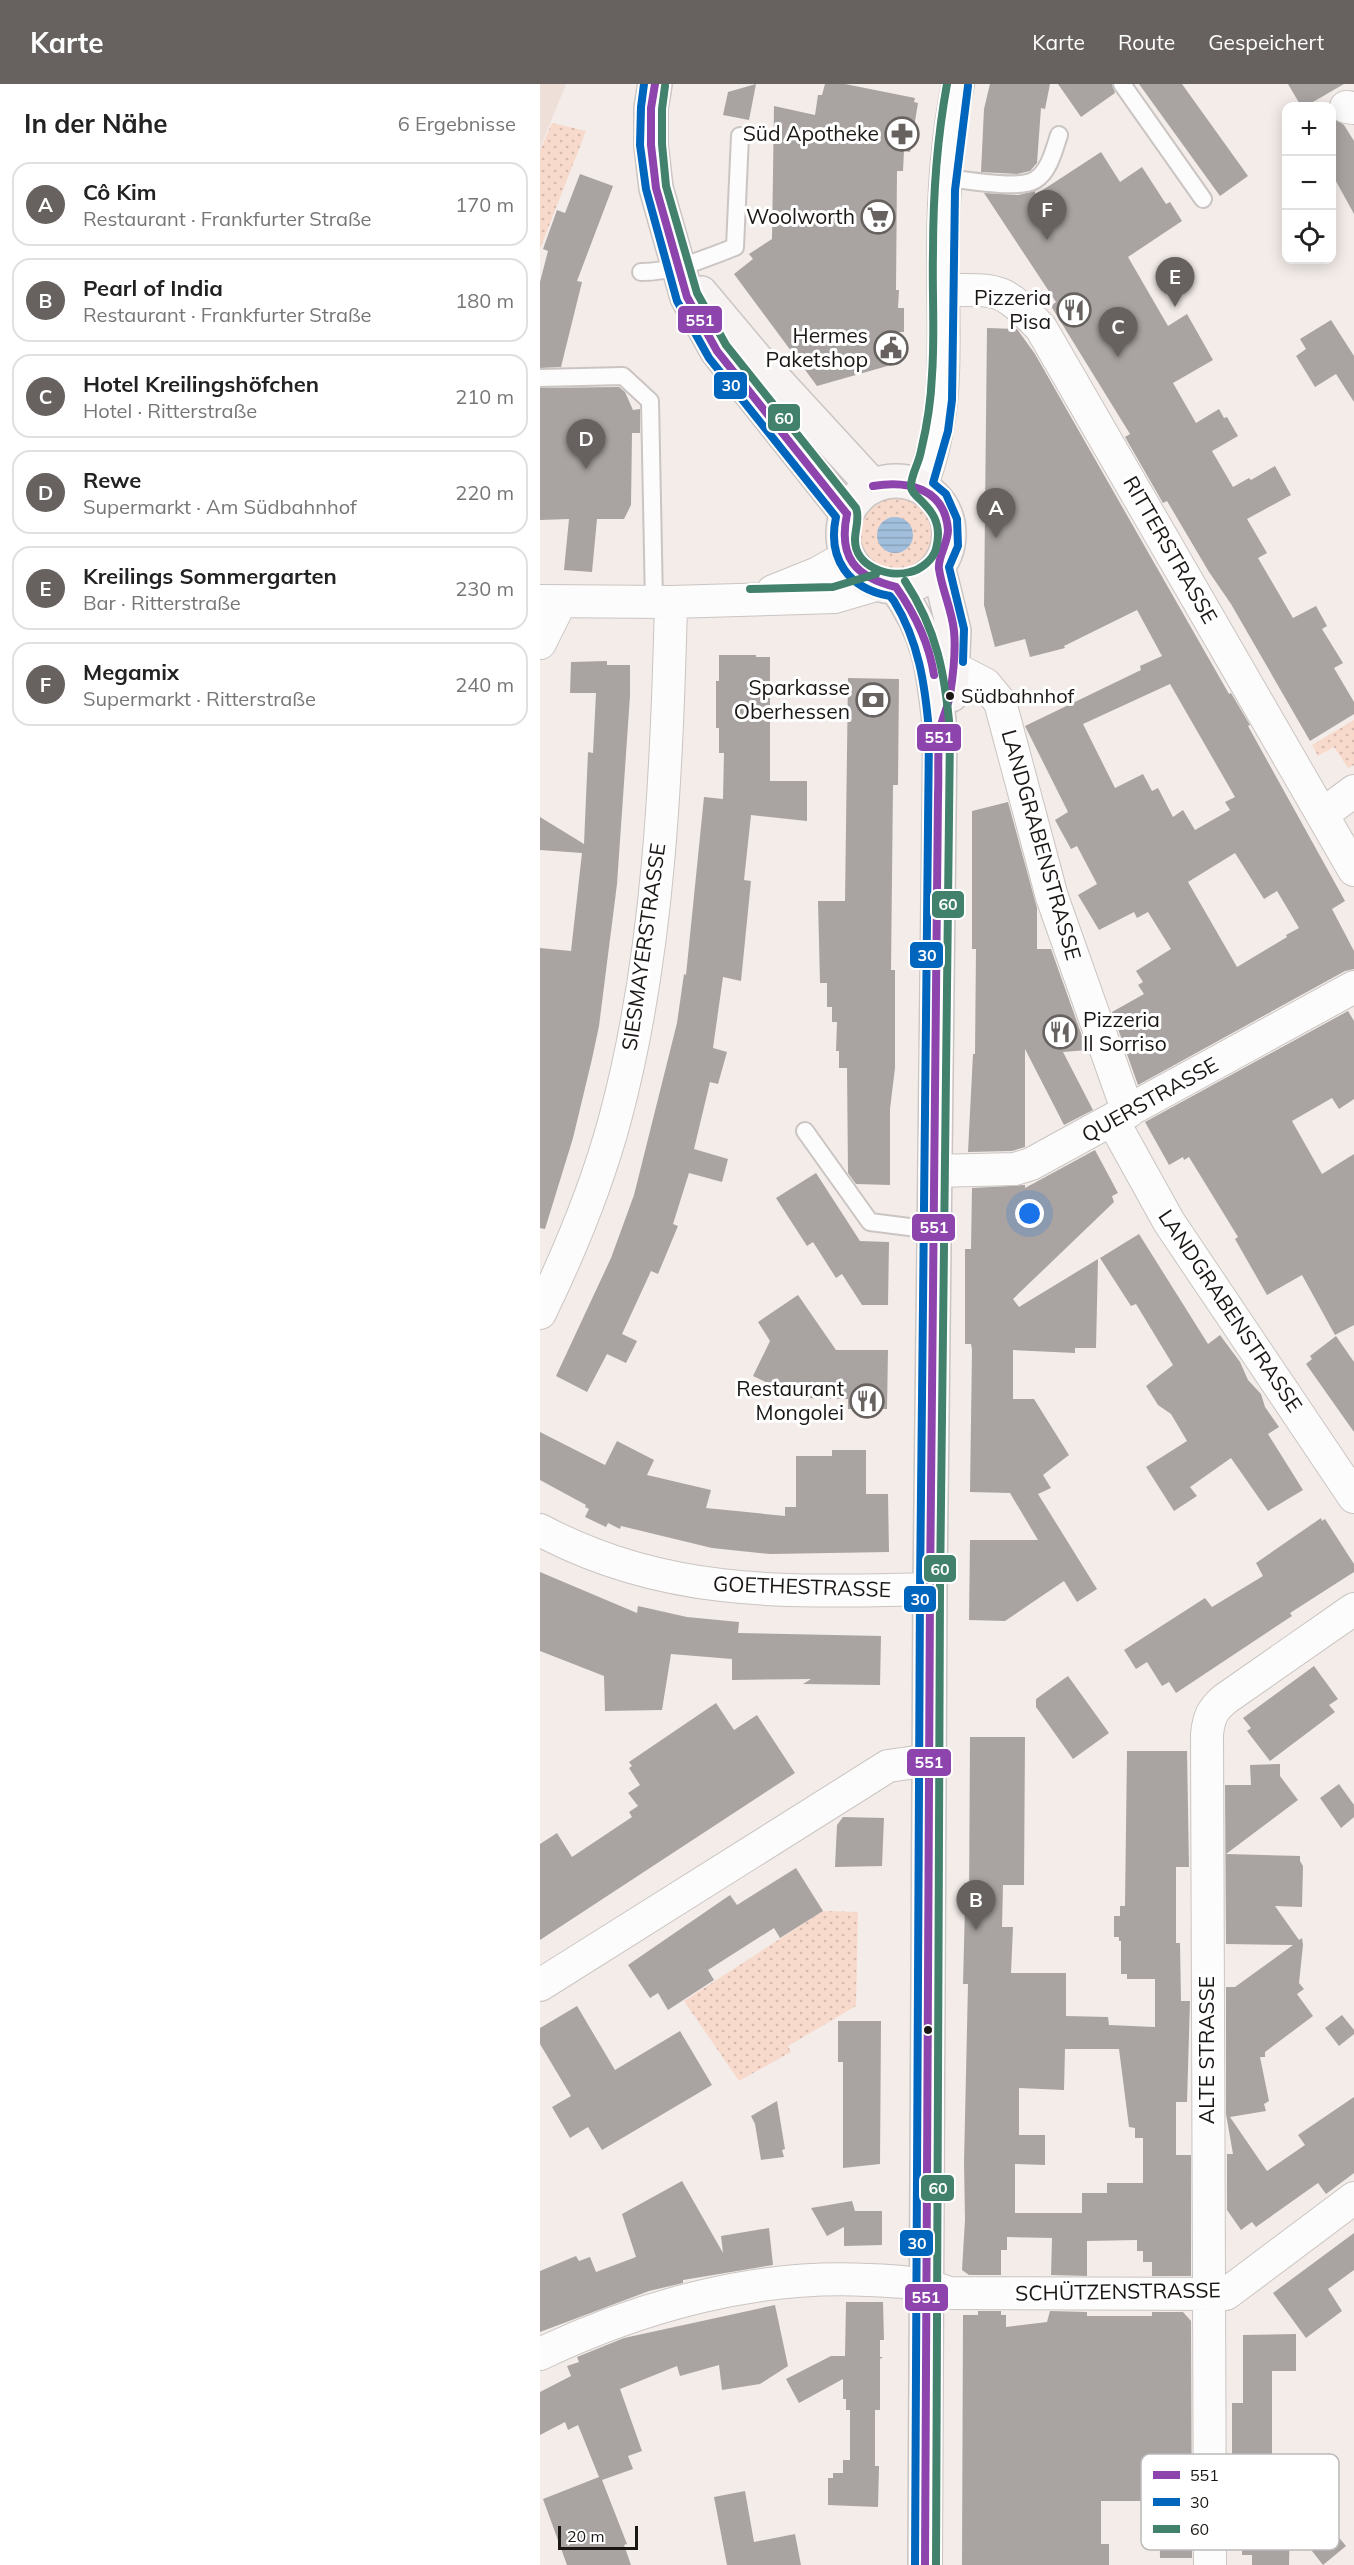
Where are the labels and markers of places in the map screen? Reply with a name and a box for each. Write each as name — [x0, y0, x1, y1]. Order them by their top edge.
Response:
pharmacy icon: Süd Apotheke — [884, 116, 920, 152]
place label: Süd Apotheke — [743, 120, 879, 146]
pin: F — [1028, 190, 1066, 240]
supermarket icon: Woolworth — [860, 199, 896, 235]
place label: Woolworth — [746, 203, 855, 229]
pin: E — [1156, 258, 1194, 307]
place label: Pizzeria Pisa — [974, 284, 1051, 334]
restaurant icon: Pizzeria Pisa — [1056, 292, 1092, 328]
pin: C — [1098, 308, 1138, 357]
place label: Hermes Paketshop — [766, 322, 868, 372]
public building icon: Hermes Paketshop — [873, 330, 909, 366]
pin: D — [566, 420, 606, 469]
pin: A — [976, 488, 1016, 538]
place label: Sparkasse Oberhessen — [734, 674, 850, 724]
bank icon: Sparkasse Oberhessen — [855, 682, 891, 718]
place label: Südbahnhof — [961, 683, 1074, 708]
marker: Südbahnhof — [944, 690, 956, 702]
place label: Pizzeria Il Sorriso — [1083, 1006, 1167, 1056]
restaurant icon: Pizzeria Il Sorriso — [1042, 1014, 1078, 1050]
place label: Restaurant Mongolei — [736, 1375, 844, 1425]
restaurant icon: Restaurant Mongolei — [849, 1383, 885, 1419]
pin: B — [956, 1880, 996, 1930]
unlabelled marker — [922, 2024, 934, 2036]

